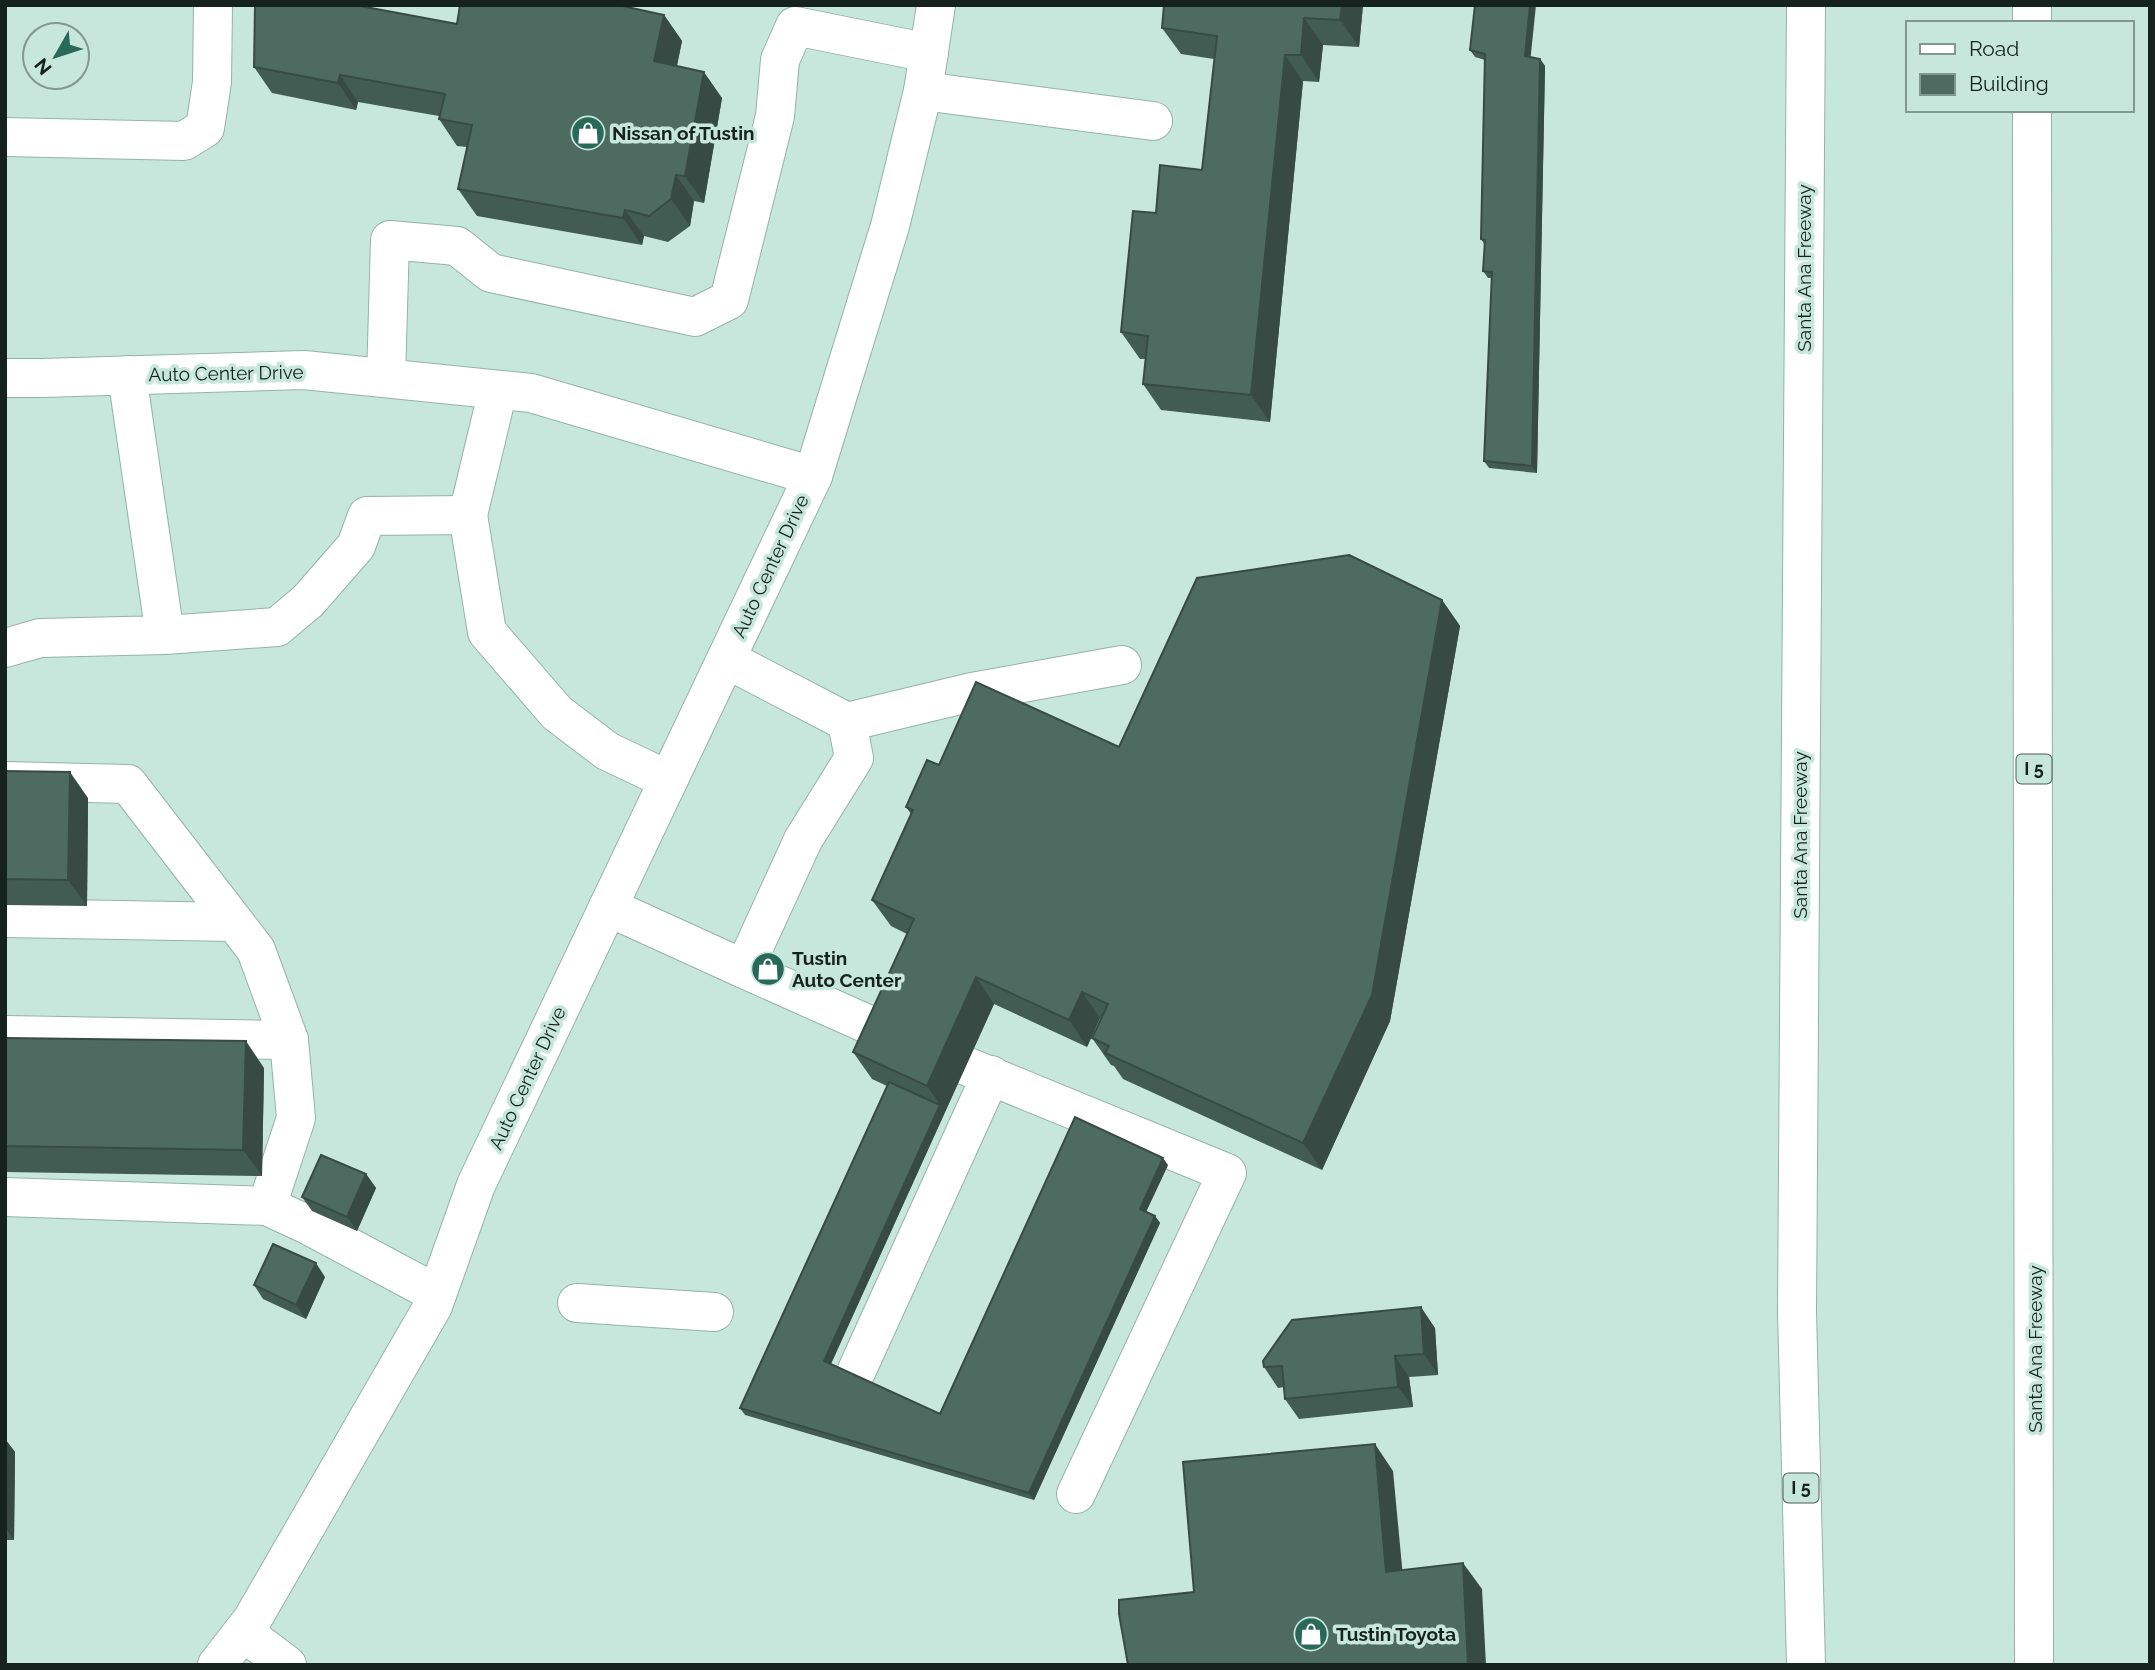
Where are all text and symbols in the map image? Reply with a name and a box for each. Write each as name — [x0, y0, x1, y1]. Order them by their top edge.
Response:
north arrow — [21, 21, 91, 91]
legend — [1906, 21, 2134, 112]
text: Road — [1969, 36, 2019, 61]
text: N — [30, 54, 56, 79]
text: Building — [1969, 71, 2049, 96]
shop icon: Nissan of Tustin — [569, 114, 607, 152]
place label: Nissan of Tustin — [612, 122, 754, 144]
street label: Santa Ana Freeway — [1793, 184, 1815, 352]
street label: Auto Center Drive — [148, 361, 304, 385]
street label: Auto Center Drive — [727, 491, 813, 641]
street label: Santa Ana Freeway — [1789, 751, 1811, 919]
road number: I 5 — [2016, 754, 2052, 784]
place label: Tustin Auto Center — [792, 947, 902, 991]
shop icon: Tustin Auto Center — [749, 950, 787, 988]
street label: Auto Center Drive — [484, 1003, 570, 1153]
street label: Santa Ana Freeway — [2024, 1265, 2046, 1433]
road number: I 5 — [1784, 1474, 1818, 1503]
shop icon: Tustin Toyota — [1292, 1615, 1330, 1653]
place label: Tustin Toyota — [1336, 1623, 1456, 1645]

